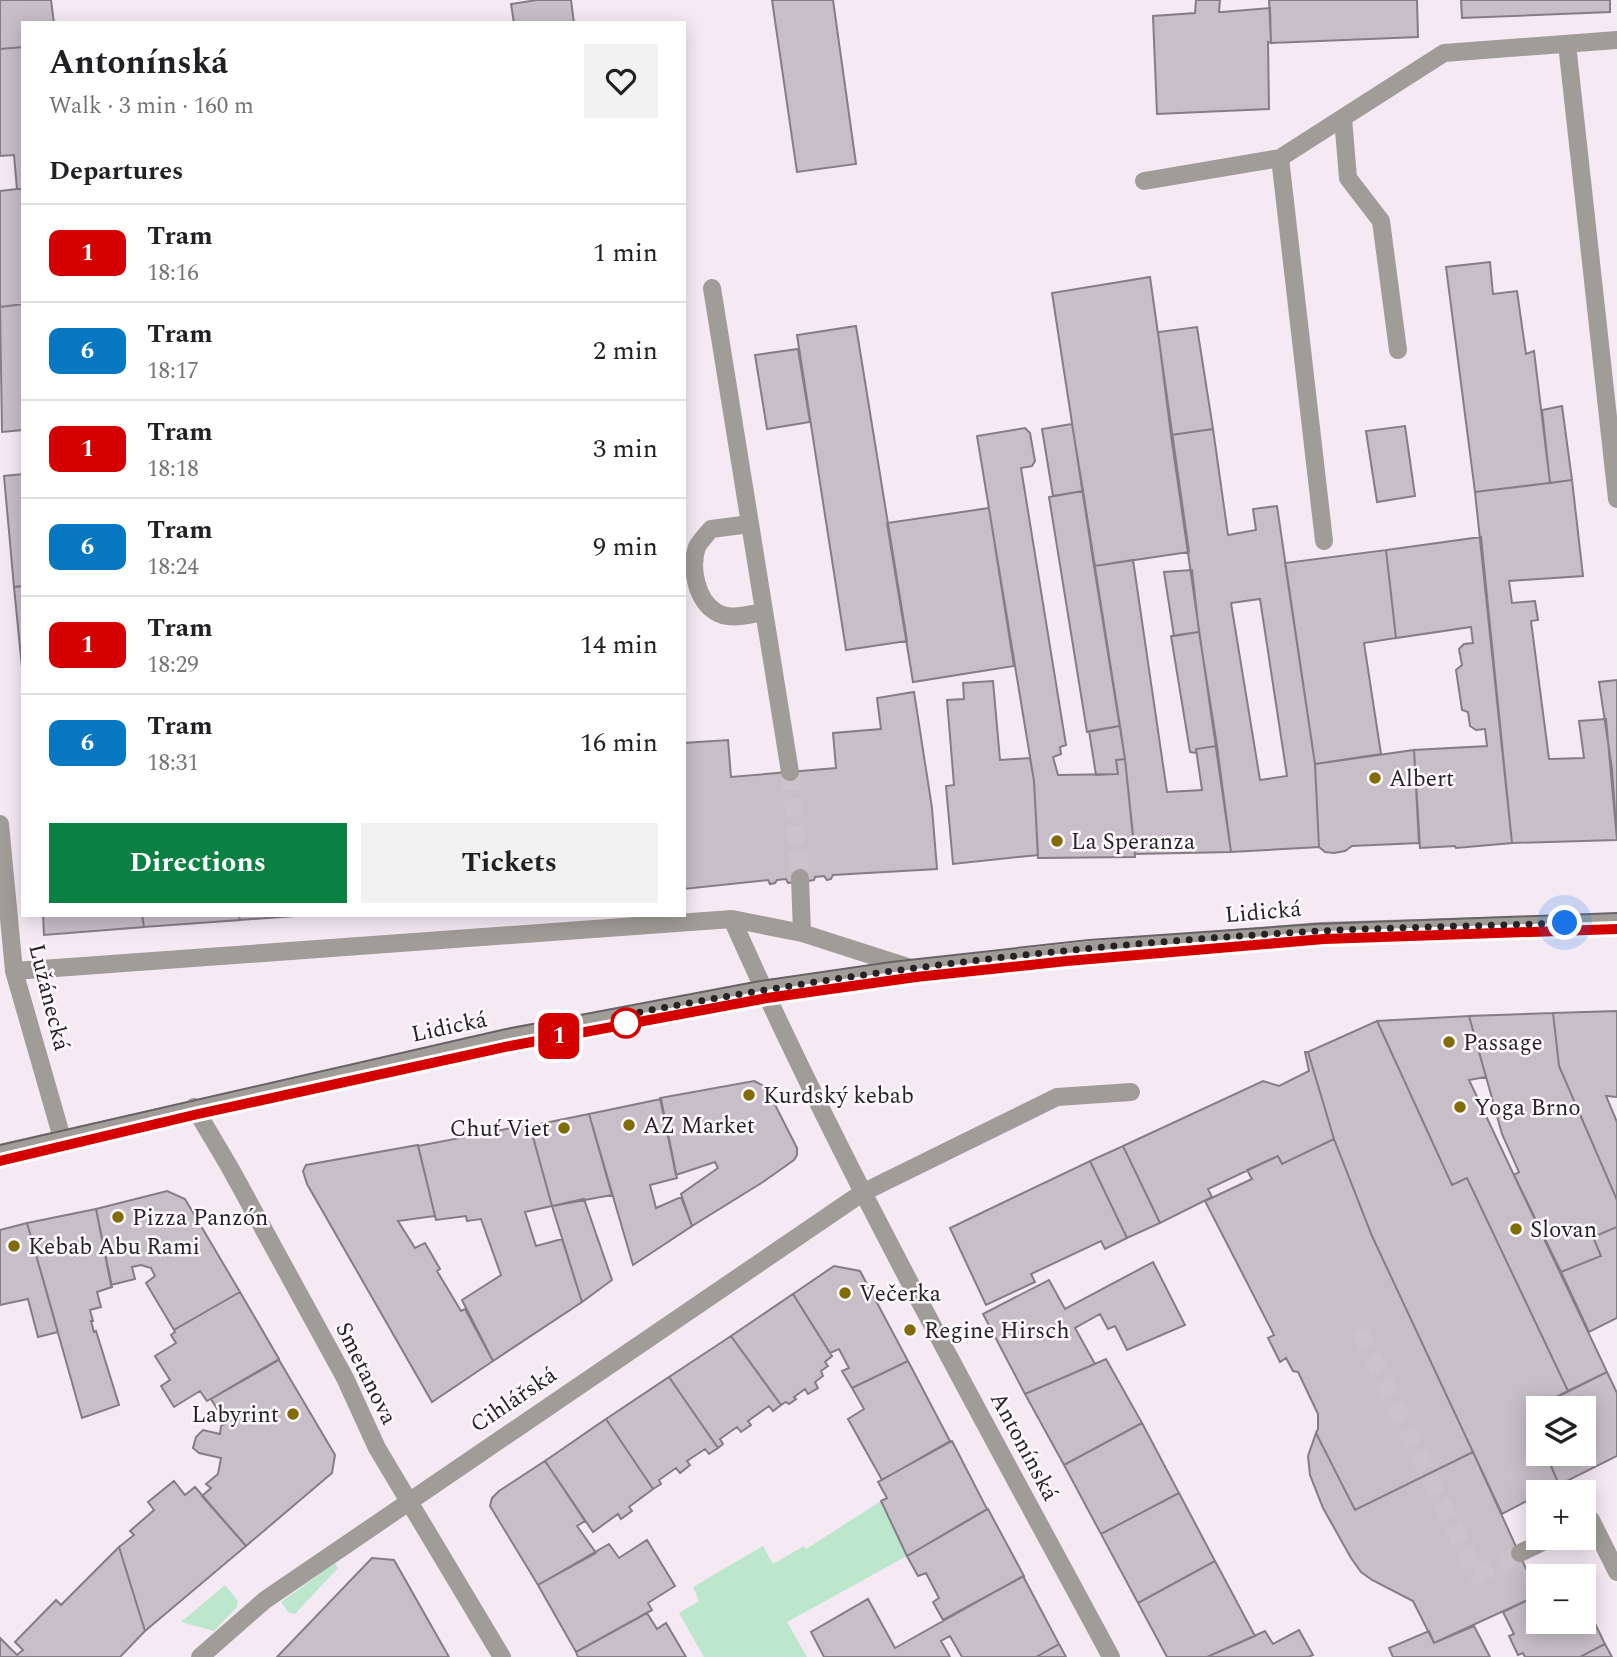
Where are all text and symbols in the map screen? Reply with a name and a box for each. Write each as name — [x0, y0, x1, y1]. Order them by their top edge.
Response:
text: Antonínská — [49, 38, 228, 88]
button: heart — [584, 44, 658, 118]
text: Walk · 3 min · 160 m — [49, 89, 254, 124]
text: Departures — [49, 151, 183, 191]
text: Tram — [147, 216, 213, 256]
text: 1 min — [593, 233, 658, 273]
text: 1 — [81, 235, 94, 271]
text: 18:16 — [147, 256, 199, 291]
text: Tram — [147, 314, 213, 354]
text: 2 min — [593, 331, 658, 371]
text: 6 — [81, 333, 94, 369]
text: 18:17 — [147, 354, 199, 389]
text: Tram — [147, 412, 213, 452]
text: 3 min — [593, 429, 658, 469]
text: 1 — [81, 431, 94, 467]
text: 18:18 — [147, 452, 199, 487]
text: Tram — [147, 510, 213, 550]
text: 9 min — [593, 527, 658, 567]
text: 6 — [81, 529, 94, 565]
text: 18:24 — [147, 550, 199, 585]
text: Tram — [147, 608, 213, 648]
text: 14 min — [580, 625, 658, 665]
text: 1 — [81, 627, 94, 663]
text: 18:29 — [147, 648, 199, 683]
text: Tram — [147, 706, 213, 746]
text: 16 min — [580, 723, 658, 763]
text: 6 — [81, 725, 94, 761]
text: 18:31 — [147, 746, 199, 781]
place label: Albert — [1389, 762, 1454, 797]
marker: Albert — [1367, 770, 1383, 786]
button: Directions — [49, 823, 347, 903]
button: Tickets — [361, 823, 658, 903]
place label: La Speranza — [1071, 825, 1195, 860]
marker: La Speranza — [1049, 833, 1065, 849]
street label: Lidická — [1223, 892, 1303, 933]
your location — [1547, 905, 1582, 940]
street label: Lužánecká — [18, 940, 79, 1055]
street label: Lidická — [408, 1002, 490, 1053]
unlabelled marker — [611, 1008, 641, 1038]
line badge: 1 — [536, 1013, 582, 1059]
text: 1 — [552, 1018, 566, 1054]
place label: Passage — [1463, 1026, 1543, 1061]
marker: Passage — [1441, 1034, 1457, 1050]
place label: Kurdský kebab — [763, 1079, 914, 1114]
marker: Kurdský kebab — [741, 1087, 757, 1103]
place label: Yoga Brno — [1474, 1091, 1581, 1126]
marker: Yoga Brno — [1452, 1099, 1468, 1115]
place label: AZ Market — [643, 1109, 755, 1144]
place label: Chuť Viet — [450, 1112, 550, 1147]
marker: AZ Market — [621, 1117, 637, 1133]
marker: Chuť Viet — [556, 1120, 572, 1136]
place label: Pizza Panzón — [132, 1201, 268, 1236]
marker: Pizza Panzón — [110, 1209, 126, 1225]
place label: Slovan — [1530, 1213, 1597, 1248]
marker: Slovan — [1508, 1221, 1524, 1237]
place label: Kebab Abu Rami — [28, 1230, 200, 1265]
marker: Kebab Abu Rami — [6, 1238, 22, 1254]
place label: Večerka — [859, 1277, 941, 1312]
marker: Večerka — [837, 1285, 853, 1301]
place label: Regine Hirsch — [924, 1314, 1070, 1349]
street label: Smetanova — [326, 1316, 406, 1431]
marker: Regine Hirsch — [902, 1322, 918, 1338]
street label: Cihlářská — [463, 1358, 564, 1442]
street label: Antonínská — [980, 1386, 1067, 1507]
map controls — [1526, 1396, 1596, 1634]
button: layers — [1526, 1396, 1596, 1466]
place label: Labyrint — [192, 1398, 279, 1433]
marker: Labyrint — [285, 1406, 301, 1422]
button: + — [1526, 1480, 1596, 1550]
button: − — [1526, 1564, 1596, 1634]

